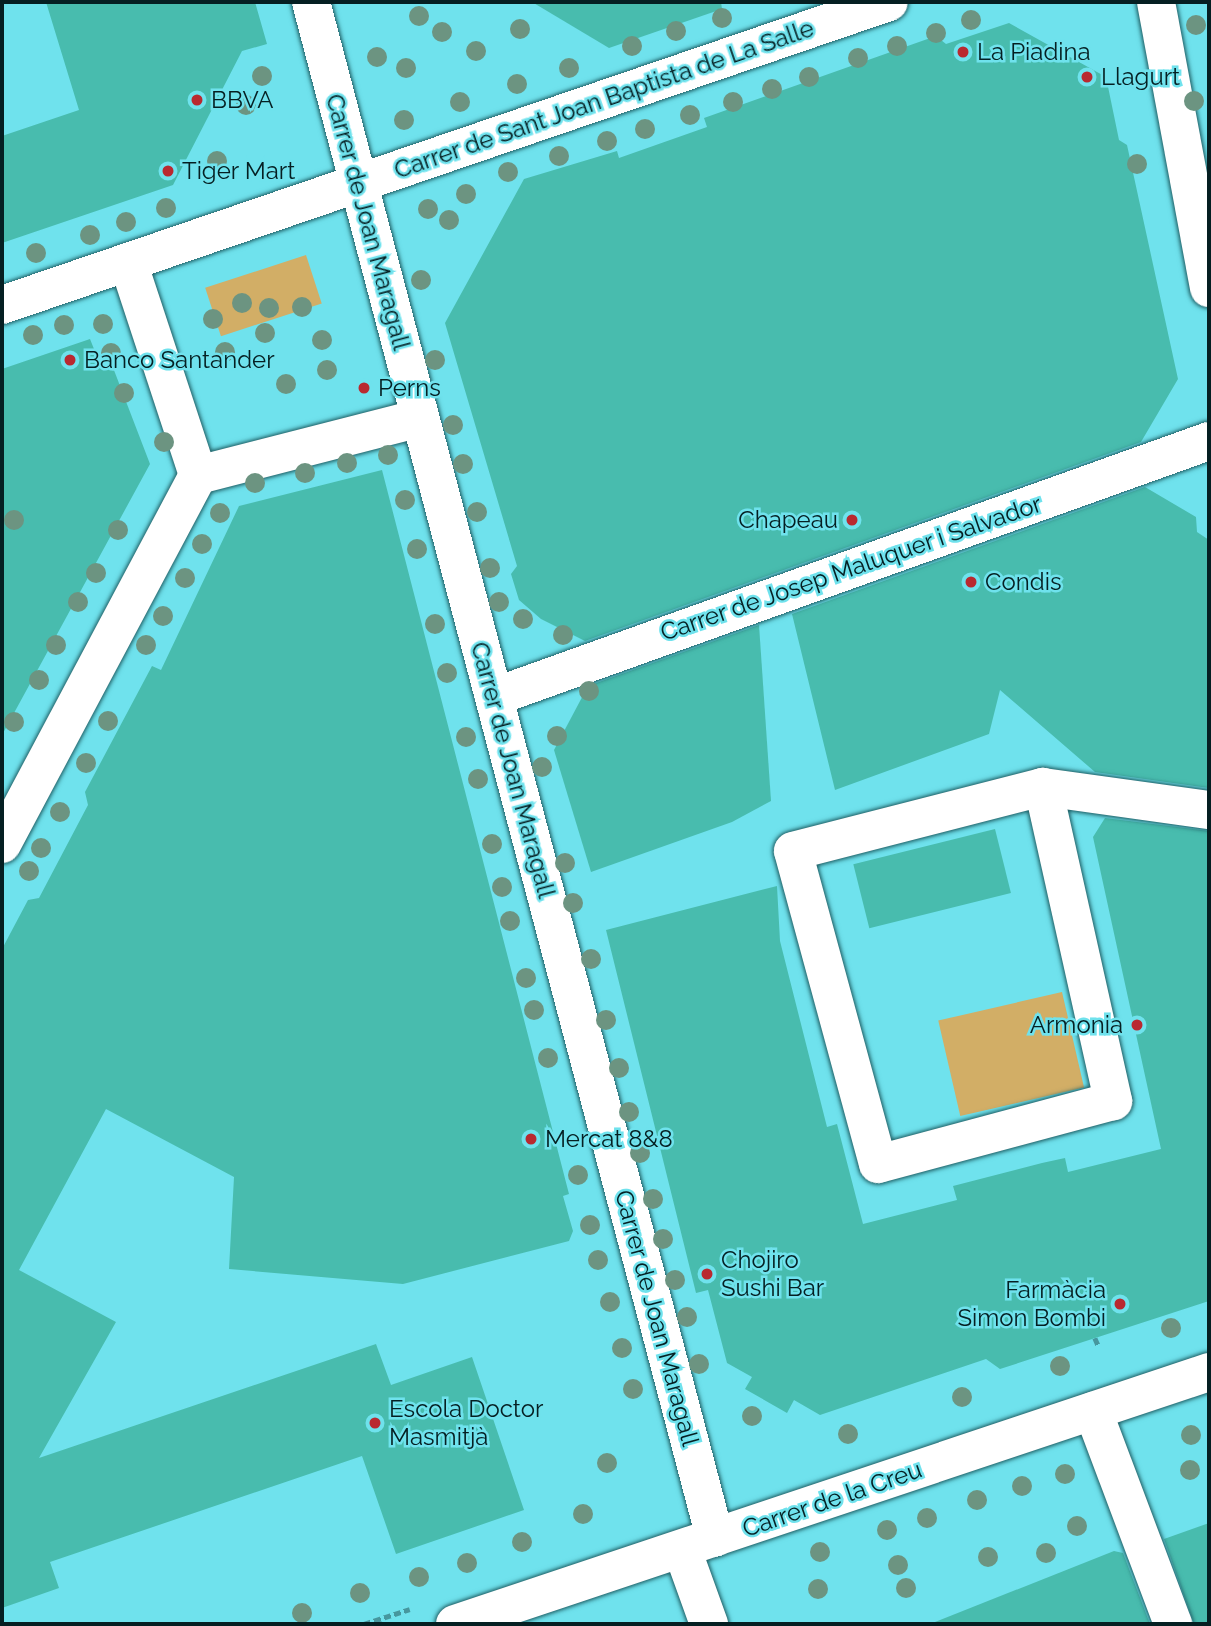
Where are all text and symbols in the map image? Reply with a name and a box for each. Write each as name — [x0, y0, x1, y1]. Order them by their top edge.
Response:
street label: Carrer de Sant Joan Baptista de La Salle — [390, 13, 818, 185]
place label: La Piadina — [977, 38, 1091, 66]
marker: La Piadina — [955, 44, 971, 60]
place label: Llagurt — [1101, 63, 1180, 91]
marker: Llagurt — [1079, 69, 1095, 85]
place label: BBVA — [211, 86, 274, 114]
street label: Carrer de Joan Maragall — [320, 90, 416, 354]
marker: BBVA — [189, 92, 205, 108]
place label: Tiger Mart — [182, 157, 296, 185]
marker: Tiger Mart — [160, 163, 176, 179]
place label: Banco Santander — [84, 346, 275, 374]
marker: Banco Santander — [62, 352, 78, 368]
place label: Perns — [378, 374, 441, 402]
marker: Perns — [356, 380, 372, 396]
street label: Carrer de Josep Maluquer i Salvador — [656, 489, 1046, 647]
place label: Chapeau — [738, 506, 838, 534]
marker: Chapeau — [844, 512, 860, 528]
place label: Condis — [985, 568, 1061, 596]
marker: Condis — [963, 574, 979, 590]
street label: Carrer de Joan Maragall — [465, 638, 561, 902]
place label: Armonia — [1030, 1011, 1123, 1039]
marker: Armonia — [1129, 1017, 1145, 1033]
place label: Mercat 8&8 — [545, 1125, 673, 1153]
marker: Mercat 8&8 — [523, 1131, 539, 1147]
street label: Carrer de Joan Maragall — [609, 1186, 705, 1450]
place label: Chojiro Sushi Bar — [721, 1246, 824, 1302]
marker: Chojiro Sushi Bar — [699, 1266, 715, 1282]
place label: Farmàcia Simon Bombi — [957, 1276, 1106, 1332]
marker: Farmàcia Simon Bombi — [1112, 1296, 1128, 1312]
place label: Escola Doctor Masmitjà — [389, 1395, 543, 1451]
marker: Escola Doctor Masmitjà — [367, 1415, 383, 1431]
street label: Carrer de la Creu — [738, 1455, 926, 1543]

